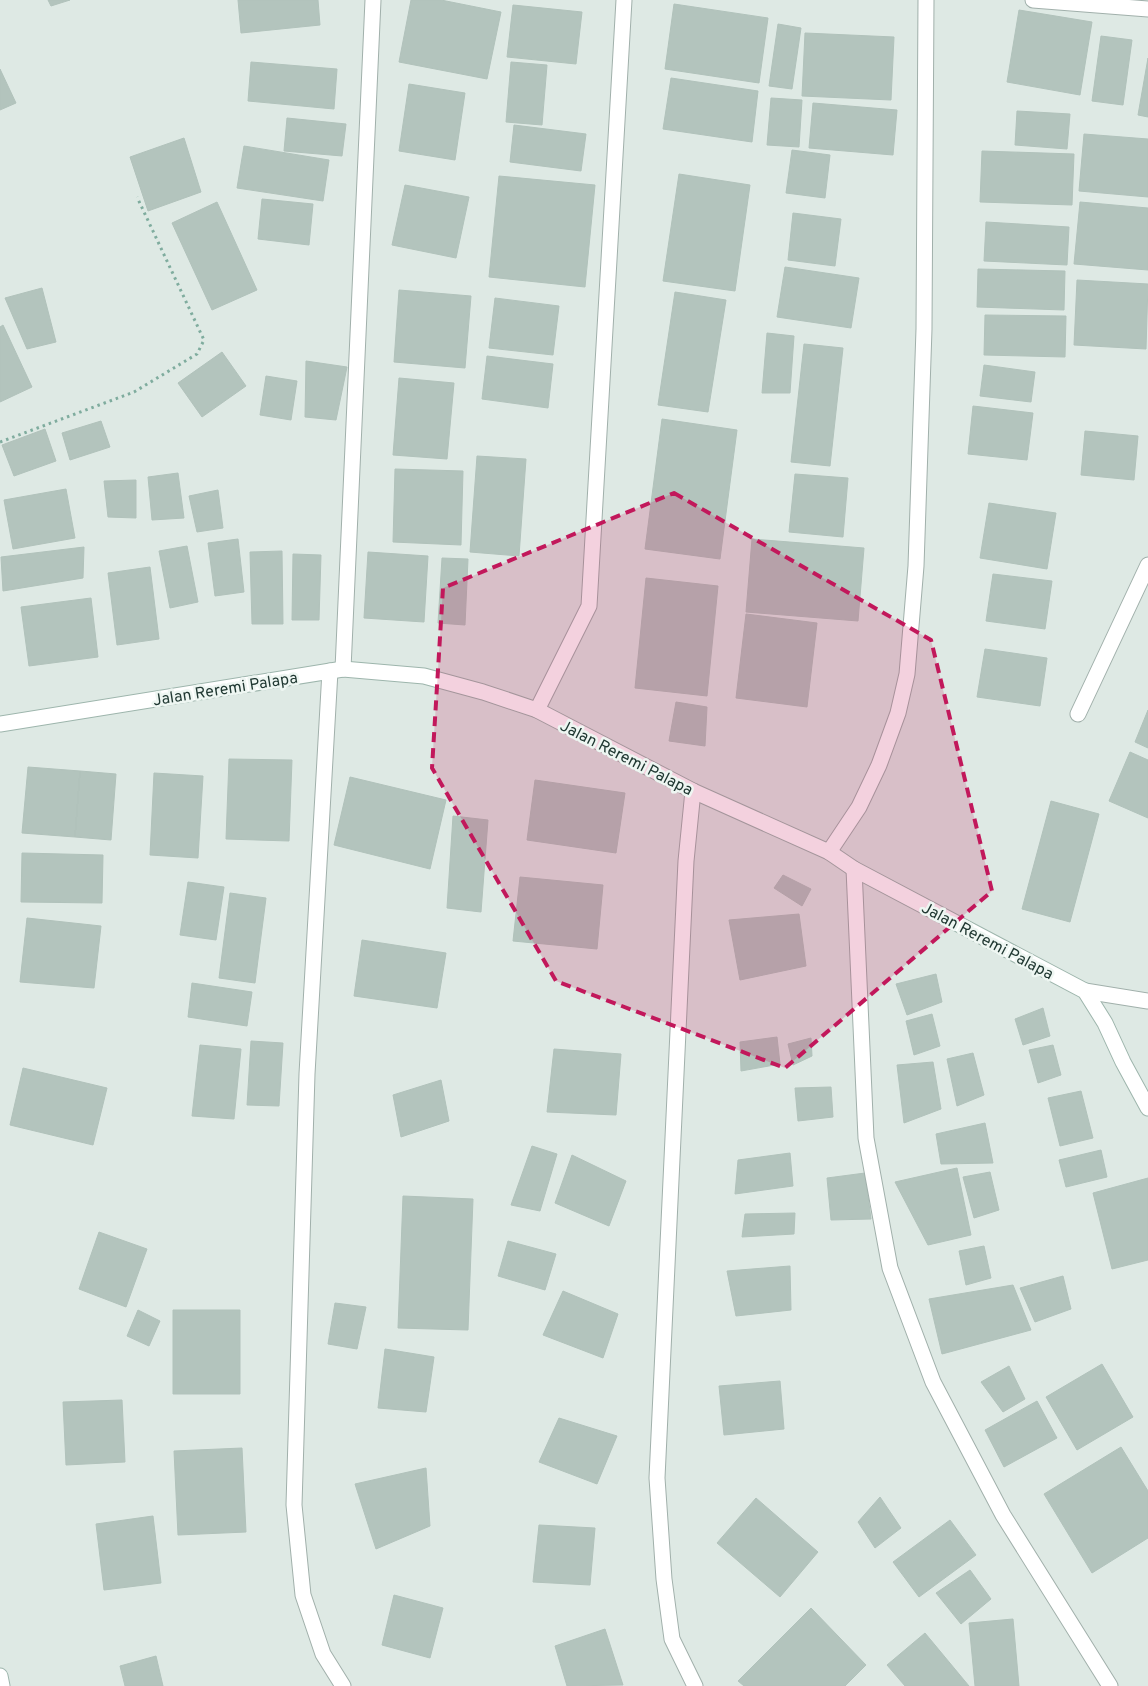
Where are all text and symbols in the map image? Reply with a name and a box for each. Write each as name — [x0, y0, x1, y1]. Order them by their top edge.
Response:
street label: Jalan Reremi Palapa — [151, 669, 299, 711]
street label: Jalan Reremi Palapa — [556, 717, 696, 801]
street label: Jalan Reremi Palapa — [918, 899, 1056, 985]

